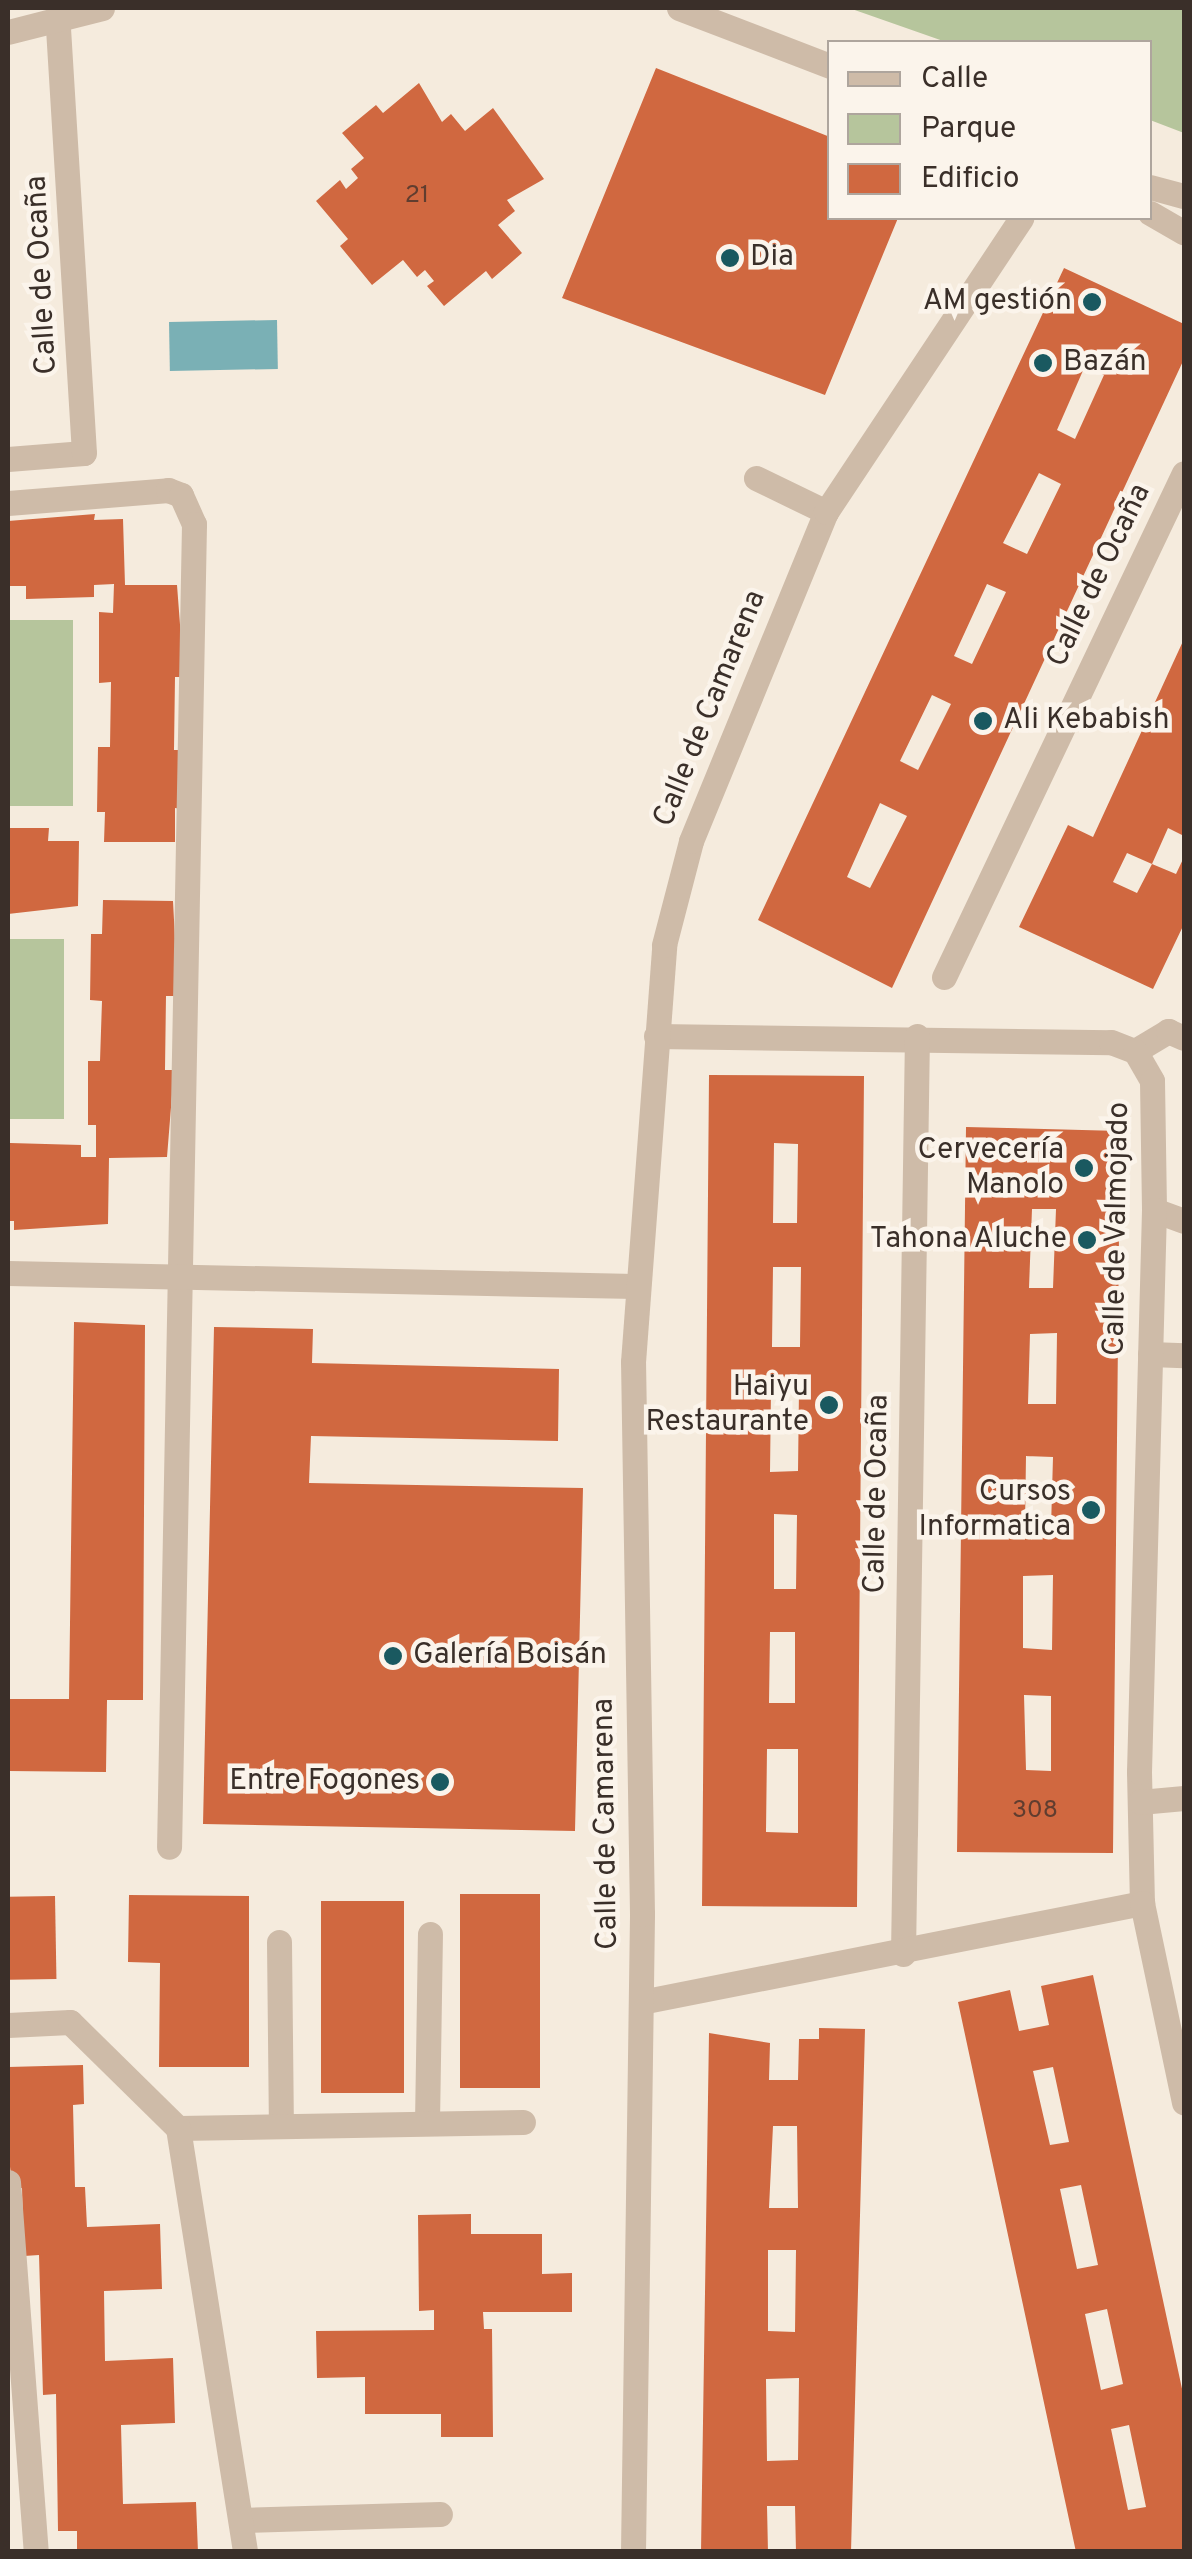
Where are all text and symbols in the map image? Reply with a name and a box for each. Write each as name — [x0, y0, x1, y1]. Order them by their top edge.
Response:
legend — [827, 40, 1152, 220]
text: Calle — [921, 61, 988, 98]
text: Parque — [921, 111, 1016, 148]
text: Edificio — [921, 161, 1019, 198]
street label: Calle de Ocaña — [20, 175, 66, 375]
house number: 21 — [405, 181, 429, 211]
place label: Dia — [750, 240, 794, 276]
marker: Dia — [719, 247, 741, 269]
place label: AM gestión — [923, 284, 1072, 320]
marker: AM gestión — [1081, 291, 1103, 313]
place label: Bazán — [1063, 345, 1147, 381]
marker: Bazán — [1032, 352, 1054, 374]
street label: Calle de Ocaña — [1040, 479, 1160, 673]
street label: Calle de Camarena — [647, 586, 775, 832]
place label: Ali Kebabish — [1003, 703, 1170, 739]
marker: Ali Kebabish — [972, 710, 994, 732]
street label: Calle de Valmojado — [1098, 1101, 1138, 1357]
place label: Cervecería Manolo — [917, 1133, 1064, 1204]
marker: Cervecería Manolo — [1073, 1157, 1095, 1179]
place label: Tahona Aluche — [868, 1222, 1067, 1258]
marker: Tahona Aluche — [1076, 1229, 1098, 1251]
place label: Haiyu Restaurante — [645, 1370, 809, 1440]
marker: Haiyu Restaurante — [818, 1394, 840, 1416]
street label: Calle de Ocaña — [858, 1394, 898, 1594]
place label: Cursos Informatica — [919, 1475, 1071, 1546]
marker: Cursos Informatica — [1080, 1499, 1102, 1521]
place label: Galería Boisán — [413, 1638, 607, 1674]
marker: Galería Boisán — [382, 1645, 404, 1667]
street label: Calle de Camarena — [587, 1698, 627, 1950]
place label: Entre Fogones — [229, 1764, 420, 1800]
marker: Entre Fogones — [429, 1771, 451, 1793]
house number: 308 — [1012, 1796, 1058, 1826]

